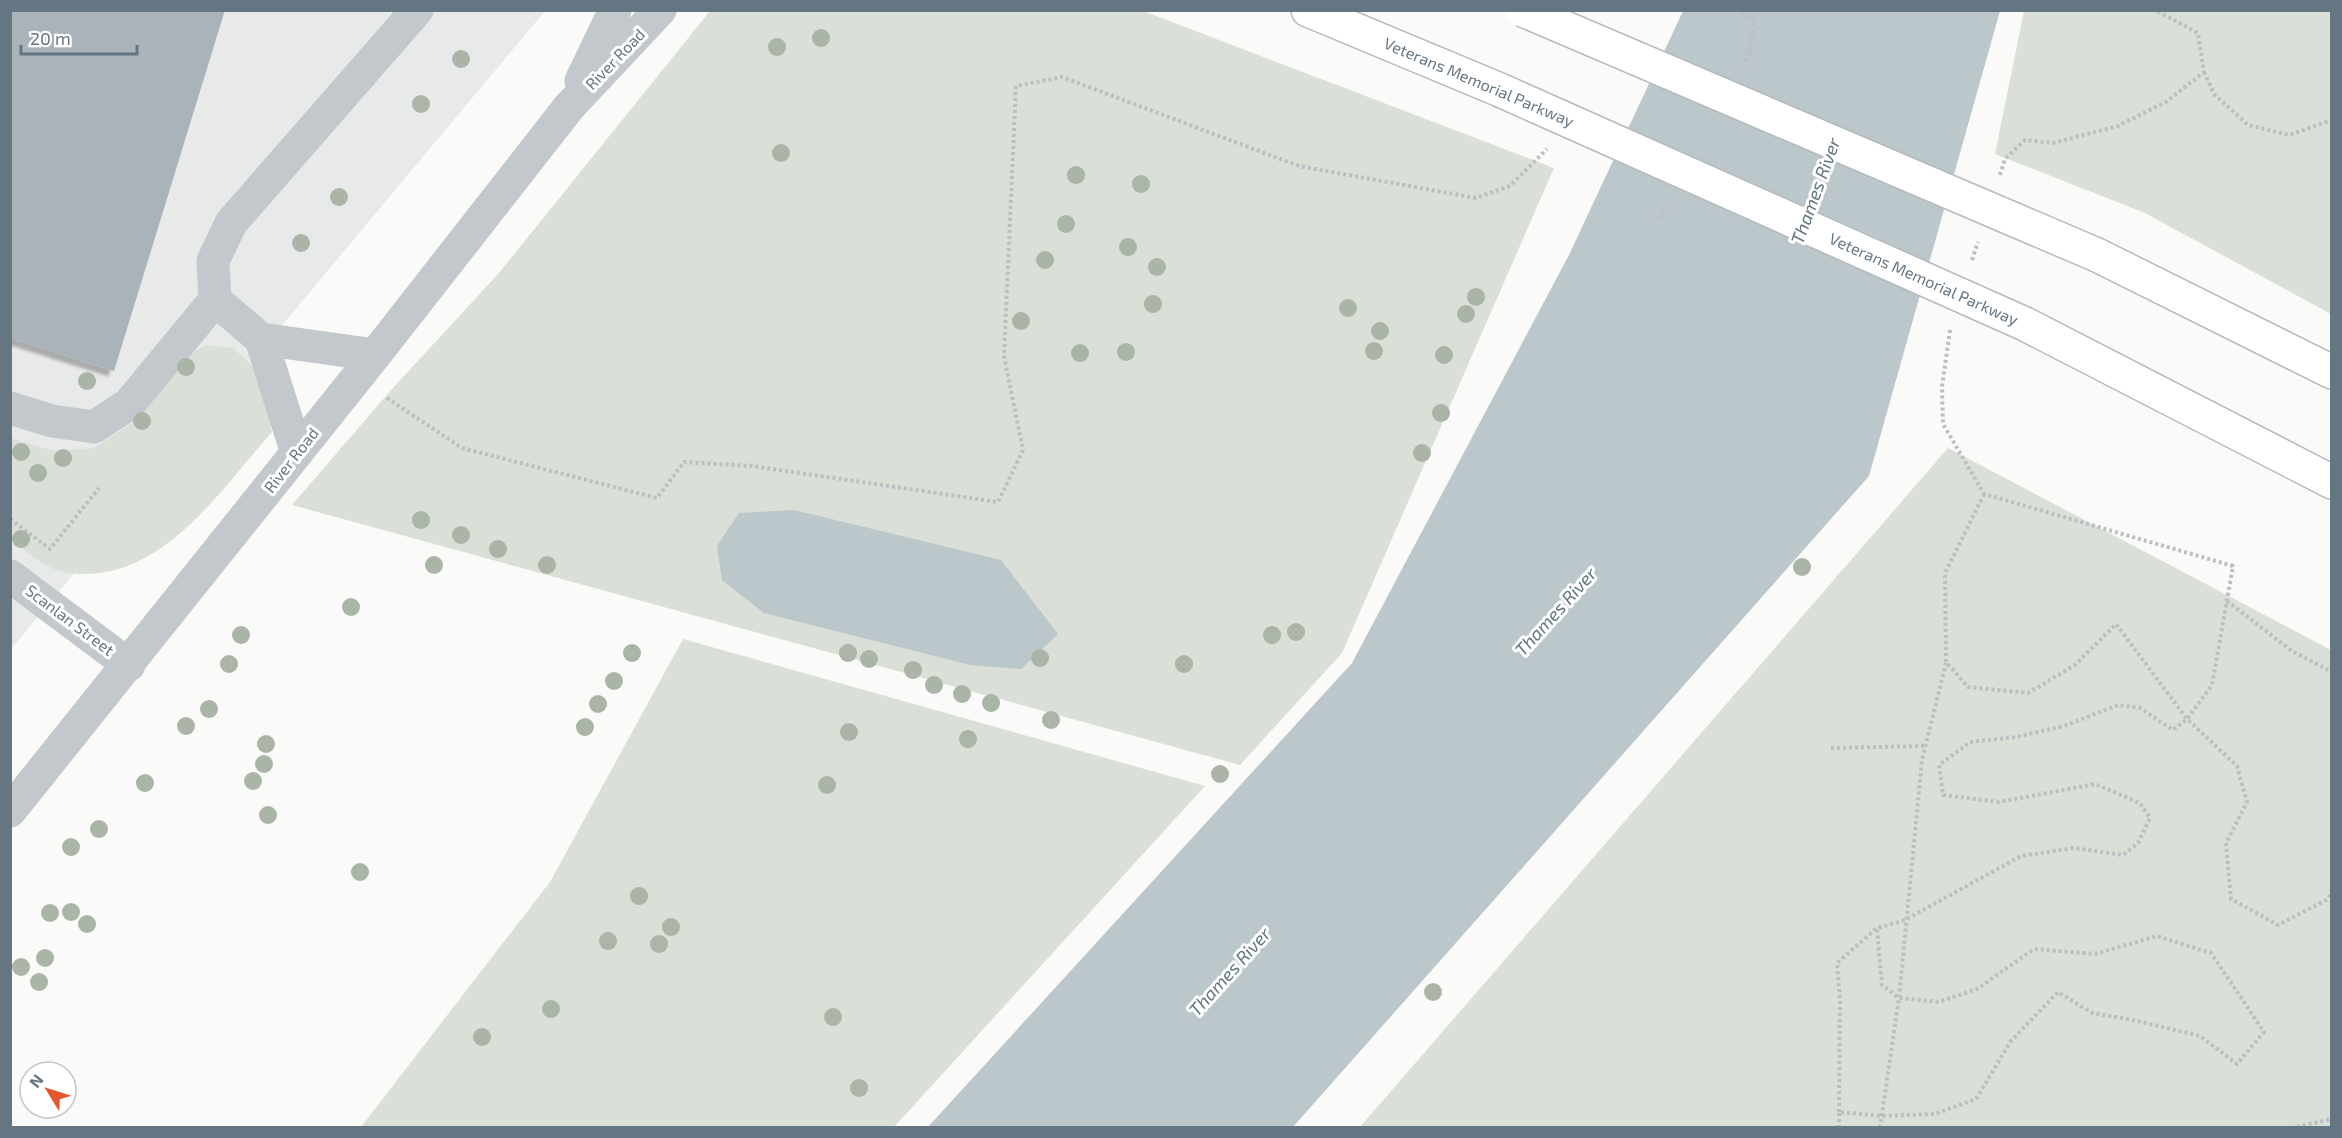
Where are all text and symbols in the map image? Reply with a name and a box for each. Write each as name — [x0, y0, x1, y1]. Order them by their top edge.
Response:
scale bar — [21, 18, 136, 56]
street label: River Road — [581, 24, 648, 93]
text: 20 m — [30, 27, 71, 49]
street label: Veterans Memorial Parkway — [1381, 33, 1578, 130]
water label: Thames River — [1786, 134, 1845, 247]
street label: Veterans Memorial Parkway — [1827, 228, 2022, 329]
street label: River Road — [259, 423, 322, 496]
water label: Thames River — [1510, 562, 1601, 660]
street label: Scanlan Street — [22, 580, 118, 659]
water label: Thames River — [1184, 922, 1275, 1020]
north arrow — [18, 1060, 78, 1120]
text: N — [25, 1070, 47, 1091]

